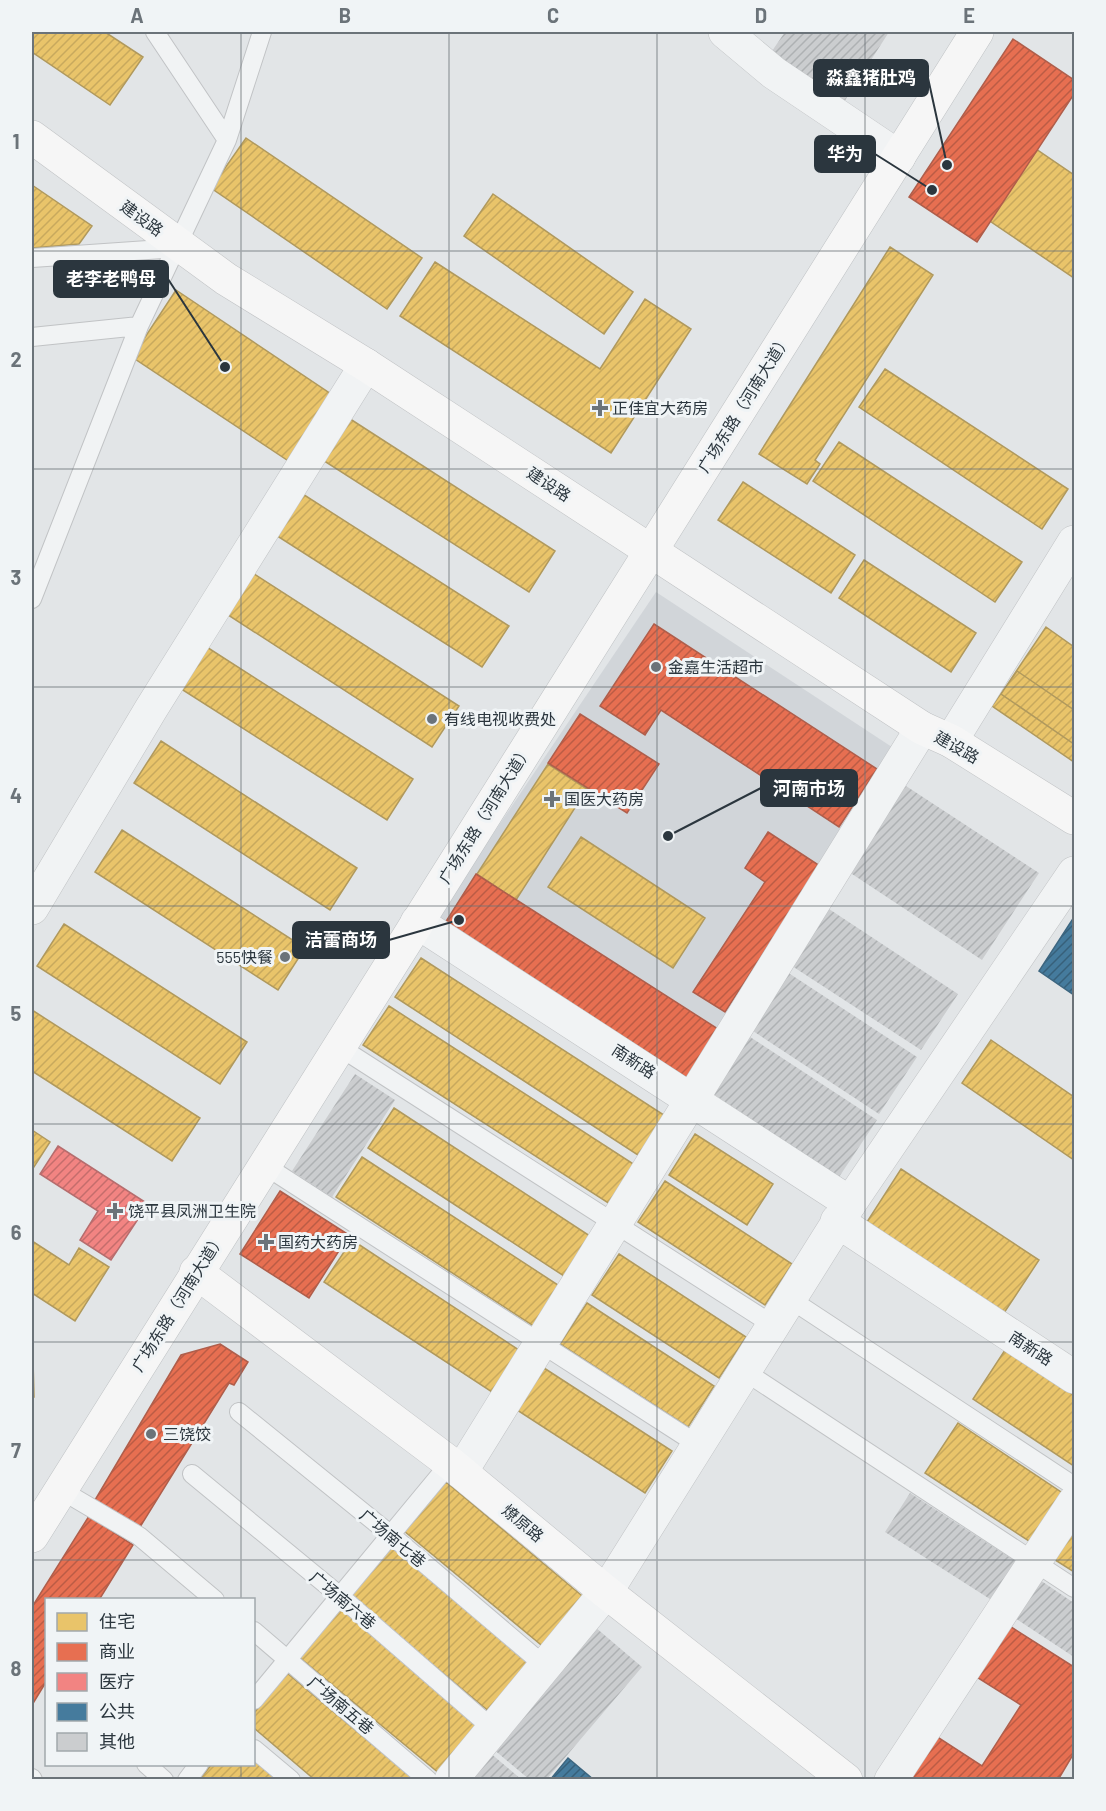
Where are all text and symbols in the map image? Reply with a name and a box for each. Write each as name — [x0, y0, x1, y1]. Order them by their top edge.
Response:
text: A — [130, 3, 144, 27]
text: B — [339, 3, 351, 27]
text: C — [547, 3, 559, 27]
text: D — [755, 3, 767, 27]
text: E — [963, 3, 975, 27]
callout: 淼鑫猪肚鸡 — [814, 60, 928, 96]
text: 淼鑫猪肚鸡 — [826, 66, 916, 88]
text: 1 — [12, 129, 20, 153]
callout: 华为 — [815, 136, 875, 172]
text: 华为 — [827, 142, 863, 164]
street label: 建设路 — [117, 196, 167, 239]
callout: 老李老鸭母 — [54, 261, 168, 297]
text: 老李老鸭母 — [66, 267, 156, 289]
street label: 广场东路（河南大道） — [693, 330, 794, 476]
text: 2 — [10, 347, 22, 371]
place label: 正佳宜大药房 — [612, 398, 708, 417]
marker: 正佳宜大药房 — [593, 401, 607, 415]
street label: 建设路 — [524, 463, 575, 505]
text: 3 — [11, 565, 21, 589]
place label: 金嘉生活超市 — [668, 657, 764, 676]
marker: 金嘉生活超市 — [649, 660, 663, 674]
place label: 有线电视收费处 — [444, 709, 556, 728]
marker: 有线电视收费处 — [425, 712, 439, 726]
street label: 建设路 — [932, 727, 983, 767]
street label: 广场东路（河南大道） — [434, 741, 535, 887]
callout: 河南市场 — [761, 770, 857, 806]
text: 河南市场 — [773, 777, 845, 799]
text: 4 — [10, 783, 22, 807]
place label: 国医大药房 — [564, 789, 644, 808]
marker: 国医大药房 — [545, 792, 559, 806]
callout: 洁蕾商场 — [293, 922, 389, 958]
text: 洁蕾商场 — [305, 928, 377, 950]
place label: 555快餐 — [216, 947, 273, 966]
marker: 555快餐 — [278, 950, 292, 964]
text: 5 — [11, 1001, 22, 1025]
street label: 南新路 — [609, 1040, 660, 1082]
place label: 饶平县凤洲卫生院 — [128, 1201, 256, 1220]
marker: 饶平县凤洲卫生院 — [106, 1202, 124, 1220]
text: 6 — [11, 1220, 22, 1244]
street label: 广场东路（河南大道） — [127, 1229, 228, 1375]
place label: 国药大药房 — [278, 1232, 358, 1251]
marker: 国药大药房 — [259, 1235, 273, 1249]
street label: 南新路 — [1006, 1327, 1057, 1369]
place label: 三饶饺 — [163, 1424, 211, 1443]
marker: 三饶饺 — [144, 1427, 158, 1441]
text: 7 — [11, 1438, 21, 1462]
street label: 燎原路 — [499, 1500, 548, 1545]
street label: 广场南七巷 — [357, 1505, 430, 1571]
street label: 广场南六巷 — [307, 1567, 380, 1633]
legend — [45, 1598, 255, 1766]
text: 住宅 — [99, 1610, 135, 1632]
text: 商业 — [99, 1640, 135, 1662]
text: 8 — [11, 1656, 22, 1680]
text: 医疗 — [99, 1670, 135, 1692]
street label: 广场南五巷 — [305, 1672, 378, 1738]
text: 公共 — [99, 1700, 135, 1722]
text: 其他 — [99, 1730, 135, 1752]

